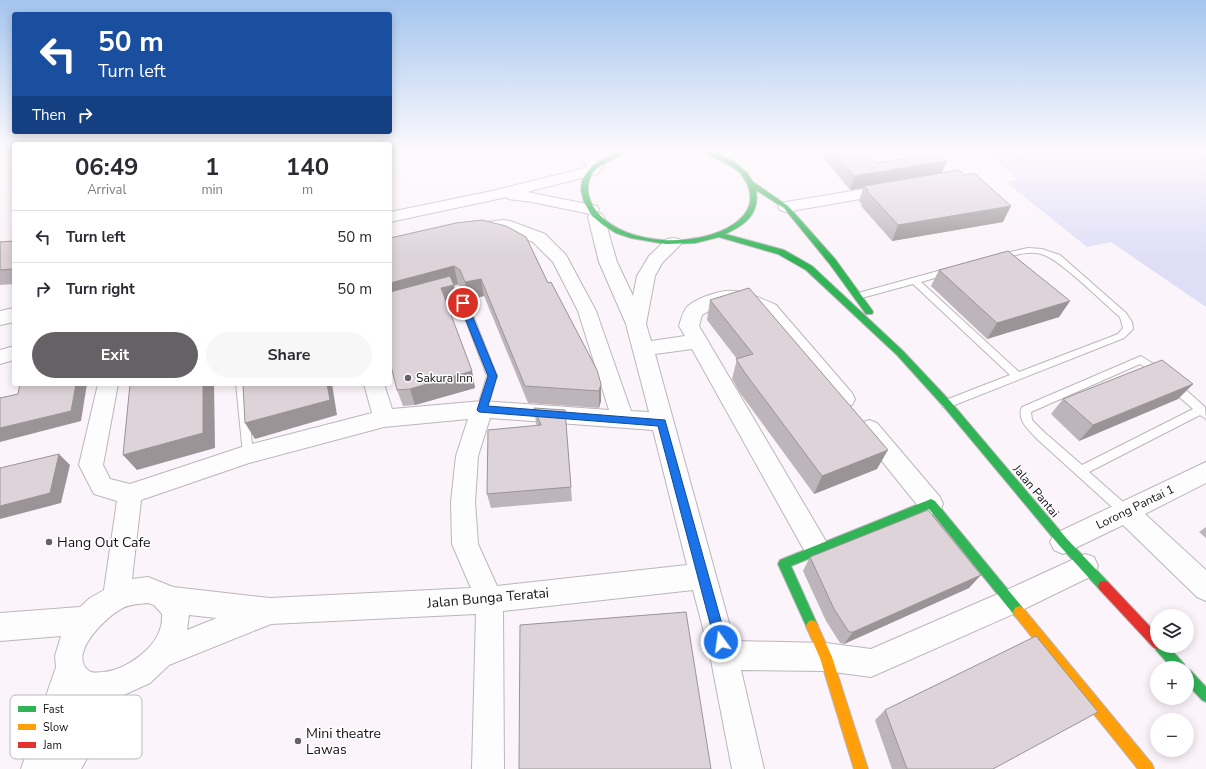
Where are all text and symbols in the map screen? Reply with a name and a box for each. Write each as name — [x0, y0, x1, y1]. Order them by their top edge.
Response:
text: 50 m — [98, 23, 164, 61]
icon: left — [32, 28, 84, 80]
text: Turn left — [98, 59, 166, 83]
icon: right — [74, 104, 96, 126]
text: Then — [32, 105, 66, 125]
text: 06:49 — [75, 151, 138, 183]
text: 1 — [205, 151, 219, 183]
text: 140 — [286, 151, 329, 183]
text: Arrival — [87, 181, 126, 199]
text: min — [201, 181, 223, 199]
text: m — [302, 181, 313, 199]
icon: left — [32, 226, 54, 248]
text: Turn left — [66, 227, 125, 247]
text: 50 m — [337, 227, 372, 247]
icon: right — [32, 278, 54, 300]
text: Turn right — [66, 279, 135, 299]
text: 50 m — [337, 279, 372, 299]
pin — [446, 286, 480, 320]
icon: arrive — [452, 292, 474, 314]
button: Exit — [32, 332, 198, 378]
button: Share — [206, 332, 372, 378]
place label: Sakura Inn — [416, 370, 473, 386]
marker: Sakura Inn — [403, 373, 413, 383]
street label: Jalan Pantai — [1009, 461, 1063, 521]
street label: Lorong Pantai 1 — [1093, 481, 1177, 533]
place label: Hang Out Cafe — [57, 533, 150, 552]
marker: Hang Out Cafe — [44, 537, 54, 547]
street label: Jalan Bunga Teratai — [425, 583, 550, 613]
map controls — [1150, 609, 1194, 757]
button: layers — [1150, 609, 1194, 653]
position arrow — [700, 621, 742, 663]
button: + — [1150, 661, 1194, 705]
legend — [10, 695, 142, 759]
text: Fast — [43, 702, 64, 717]
button: − — [1150, 713, 1194, 757]
text: Slow — [43, 720, 68, 735]
place label: Mini theatre Lawas — [306, 724, 381, 759]
marker: Mini theatre Lawas — [293, 736, 303, 746]
text: Jam — [42, 738, 62, 753]

